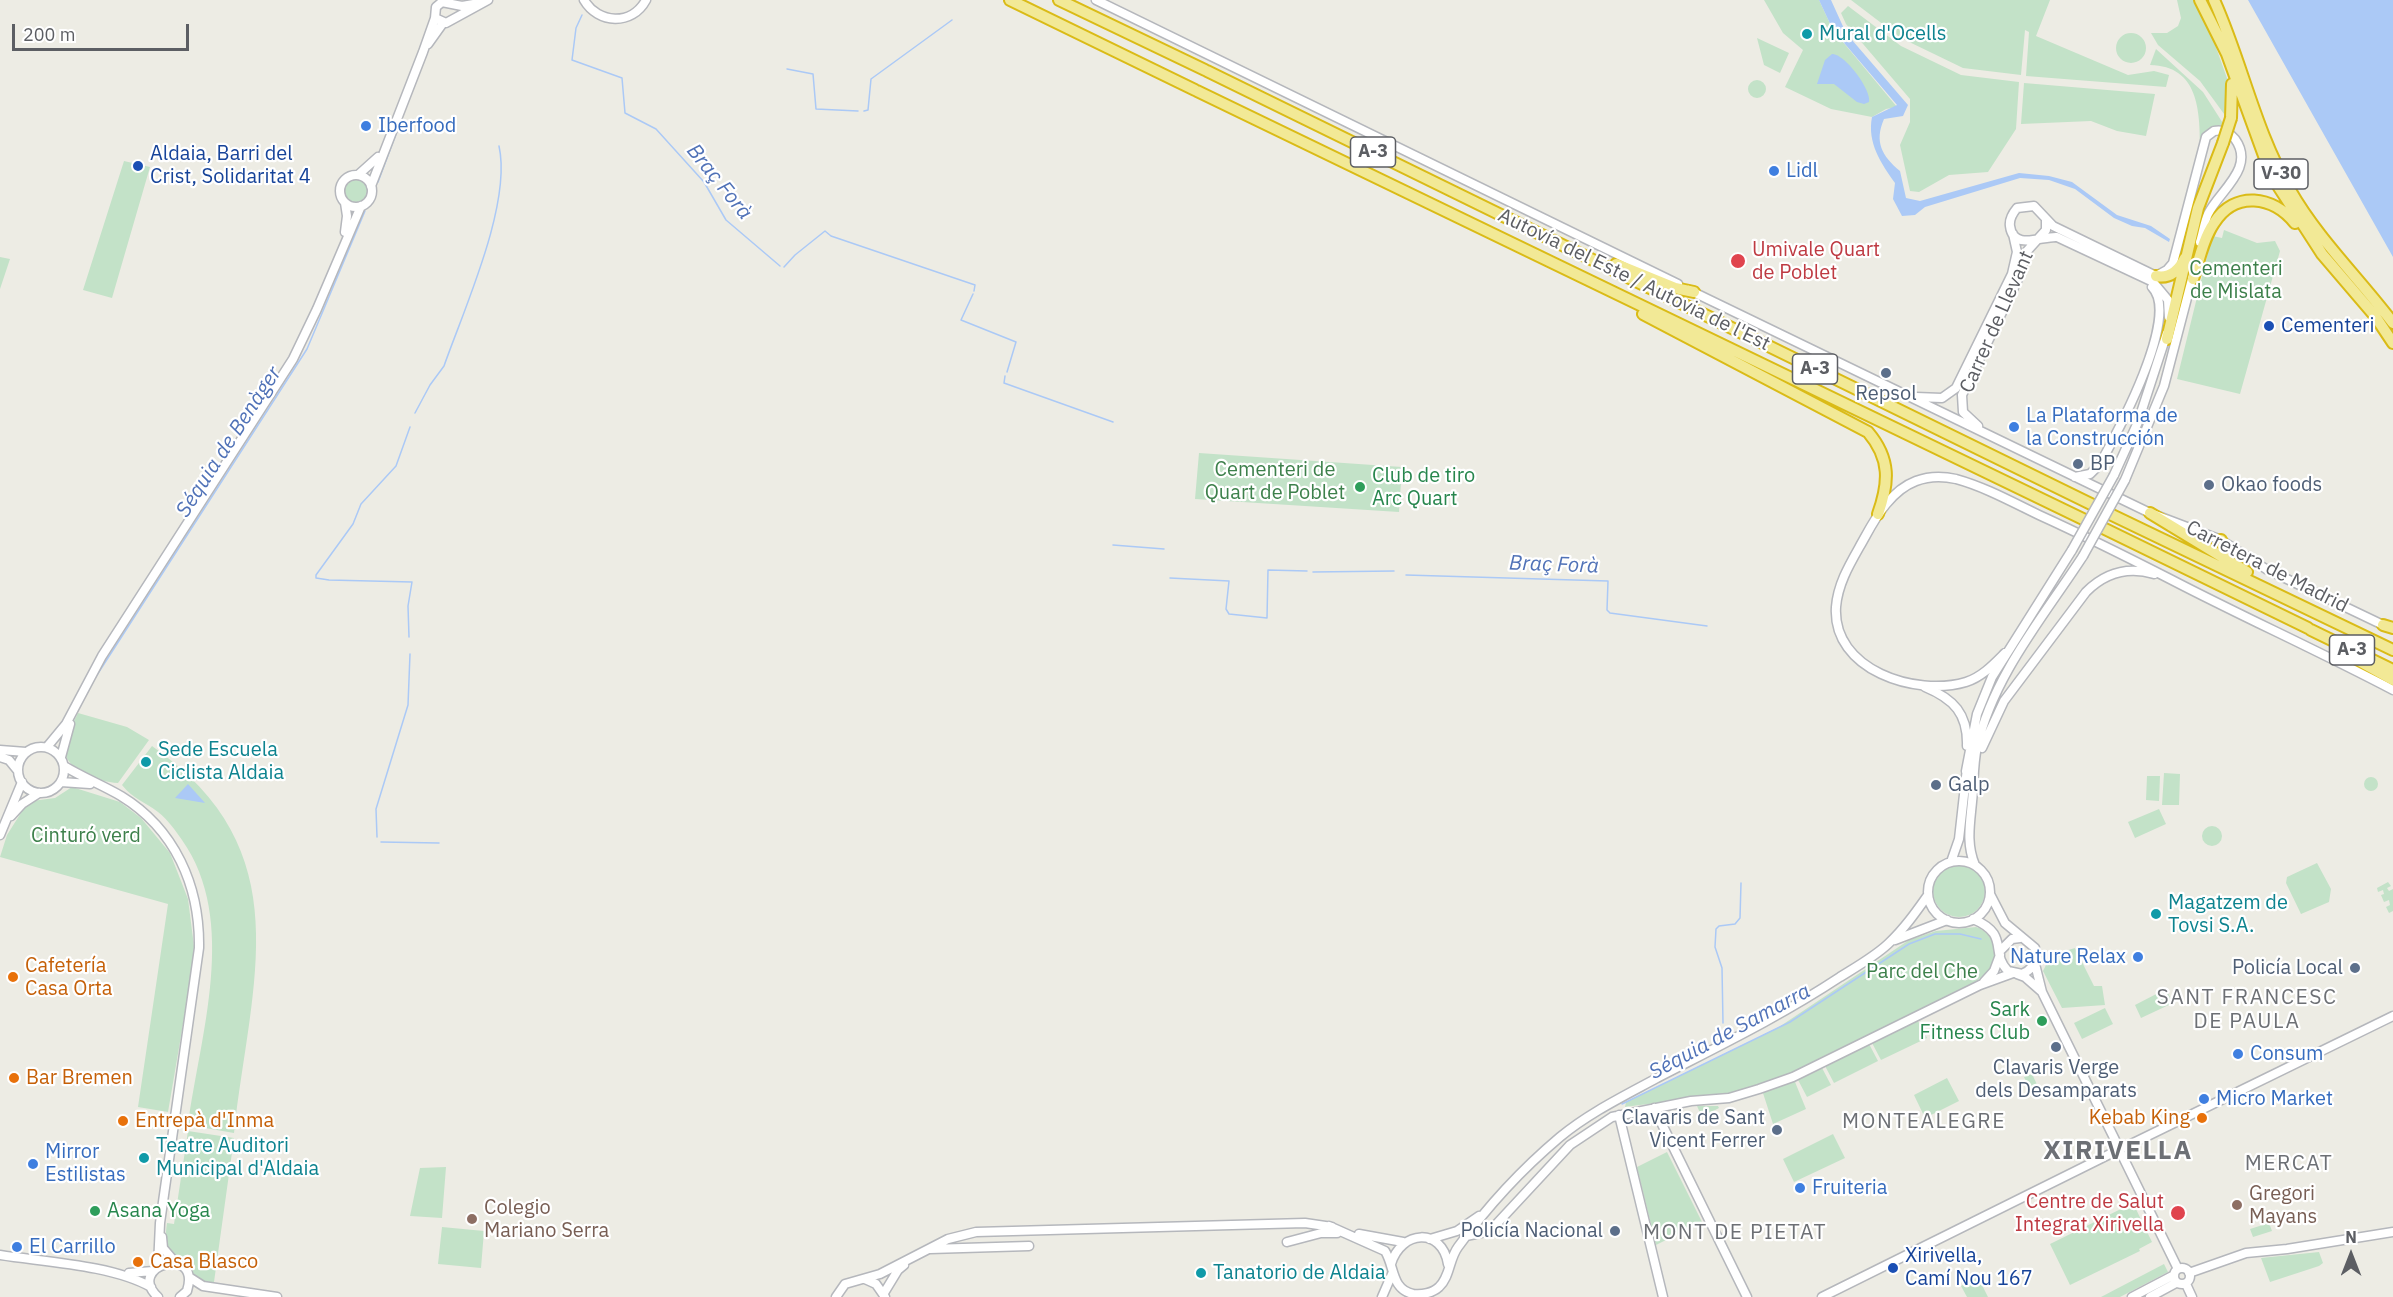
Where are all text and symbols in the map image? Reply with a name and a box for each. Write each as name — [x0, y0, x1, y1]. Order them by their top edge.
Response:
scale bar — [15, 12, 192, 50]
place label: Mural d'Ocells — [1819, 22, 1947, 46]
text: 200 m — [23, 23, 75, 46]
marker: Mural d'Ocells — [1800, 27, 1814, 41]
place label: Iberfood — [378, 114, 456, 138]
marker: Iberfood — [359, 119, 373, 133]
road number: A-3 — [1350, 137, 1396, 167]
water label: Braç Forà — [681, 139, 757, 225]
place label: Aldaia, Barri del Crist, Solidaritat 4 — [150, 142, 311, 189]
marker: Aldaia, Barri del Crist, Solidaritat 4 — [131, 159, 145, 173]
place label: Lidl — [1786, 159, 1818, 183]
road number: V-30 — [2254, 159, 2308, 189]
marker: Lidl — [1767, 164, 1781, 178]
street label: Autovía del Este / Autovia de l'Est — [1494, 204, 1774, 356]
place label: Umivale Quart de Poblet — [1752, 238, 1880, 285]
street label: Carrer de Llevant — [1955, 247, 2039, 397]
marker: Umivale Quart de Poblet — [1729, 252, 1747, 270]
park label: Cementeri de Mislata — [2189, 257, 2283, 304]
place label: Cementeri — [2281, 314, 2374, 338]
marker: Cementeri — [2262, 319, 2276, 333]
road number: A-3 — [1792, 354, 1838, 384]
water label: Séquia de Benàger — [171, 362, 287, 522]
marker: Repsol — [1879, 366, 1893, 380]
place label: Repsol — [1855, 382, 1917, 406]
place label: La Plataforma de la Construcción — [2026, 404, 2178, 451]
marker: La Plataforma de la Construcción — [2007, 420, 2021, 434]
place label: BP — [2090, 452, 2115, 476]
marker: BP — [2071, 457, 2085, 471]
park label: Cementeri de Quart de Poblet — [1205, 458, 1345, 505]
place label: Club de tiro Arc Quart — [1372, 464, 1475, 511]
place label: Okao foods — [2221, 473, 2322, 497]
marker: Okao foods — [2202, 478, 2216, 492]
marker: Club de tiro Arc Quart — [1353, 480, 1367, 494]
street label: Carretera de Madrid — [2182, 516, 2352, 618]
water label: Braç Forà — [1509, 551, 1599, 579]
road number: A-3 — [2330, 635, 2374, 665]
place label: Sede Escuela Ciclista Aldaia — [158, 738, 284, 785]
marker: Sede Escuela Ciclista Aldaia — [139, 755, 153, 769]
place label: Galp — [1948, 773, 1990, 797]
marker: Galp — [1929, 778, 1943, 792]
park label: Cinturó verd — [31, 824, 141, 848]
place label: Magatzem de Tovsi S.A. — [2168, 891, 2288, 938]
marker: Magatzem de Tovsi S.A. — [2149, 907, 2163, 921]
place label: Nature Relax — [2010, 945, 2126, 969]
marker: Nature Relax — [2131, 950, 2145, 964]
place label: Cafetería Casa Orta — [25, 954, 113, 1001]
place label: Policía Local — [2232, 956, 2343, 980]
park label: Parc del Che — [1866, 960, 1978, 984]
marker: Policía Local — [2348, 961, 2362, 975]
marker: Cafetería Casa Orta — [6, 970, 20, 984]
water label: Séquia de Samarra — [1645, 979, 1815, 1085]
district label: SANT FRANCESC DE PAULA — [2157, 985, 2337, 1035]
place label: Sark Fitness Club — [1920, 998, 2030, 1045]
marker: Sark Fitness Club — [2035, 1014, 2049, 1028]
marker: Clavaris Verge dels Desamparats — [2049, 1040, 2063, 1054]
place label: Consum — [2250, 1042, 2324, 1066]
marker: Consum — [2231, 1047, 2245, 1061]
place label: Clavaris Verge dels Desamparats — [1975, 1056, 2137, 1103]
place label: Bar Bremen — [26, 1066, 133, 1090]
marker: Bar Bremen — [7, 1071, 21, 1085]
place label: Micro Market — [2216, 1087, 2333, 1111]
marker: Micro Market — [2197, 1092, 2211, 1106]
place label: Clavaris de Sant Vicent Ferrer — [1622, 1106, 1765, 1153]
place label: Kebab King — [2089, 1106, 2190, 1130]
place label: Entrepà d'Inma — [135, 1109, 274, 1133]
district label: MONTEALEGRE — [1842, 1109, 2006, 1135]
marker: Kebab King — [2195, 1111, 2209, 1125]
marker: Entrepà d'Inma — [116, 1114, 130, 1128]
marker: Clavaris de Sant Vicent Ferrer — [1770, 1123, 1784, 1137]
place label: Teatre Auditori Municipal d'Aldaia — [156, 1134, 319, 1181]
district label: XIRIVELLA — [2043, 1135, 2193, 1167]
place label: Mirror Estilistas — [45, 1140, 126, 1187]
marker: Teatre Auditori Municipal d'Aldaia — [137, 1151, 151, 1165]
district label: MERCAT — [2245, 1151, 2333, 1177]
marker: Mirror Estilistas — [26, 1157, 40, 1171]
place label: Fruiteria — [1812, 1176, 1887, 1200]
marker: Fruiteria — [1793, 1181, 1807, 1195]
place label: Gregori Mayans — [2249, 1182, 2317, 1229]
place label: Centre de Salut Integrat Xirivella — [2015, 1190, 2164, 1237]
place label: Colegio Mariano Serra — [484, 1196, 609, 1243]
marker: Gregori Mayans — [2230, 1198, 2244, 1212]
place label: Asana Yoga — [107, 1199, 210, 1223]
marker: Asana Yoga — [88, 1204, 102, 1218]
marker: Centre de Salut Integrat Xirivella — [2169, 1204, 2187, 1222]
marker: Colegio Mariano Serra — [465, 1212, 479, 1226]
place label: Policía Nacional — [1461, 1219, 1603, 1243]
district label: MONT DE PIETAT — [1643, 1220, 1827, 1246]
marker: Policía Nacional — [1608, 1224, 1622, 1238]
north arrow — [2321, 1225, 2381, 1285]
text: N — [2345, 1227, 2357, 1247]
place label: El Carrillo — [29, 1235, 116, 1259]
marker: El Carrillo — [10, 1240, 24, 1254]
place label: Xirivella, Camí Nou 167 — [1905, 1244, 2033, 1291]
place label: Casa Blasco — [150, 1250, 258, 1274]
marker: Casa Blasco — [131, 1255, 145, 1269]
place label: Tanatorio de Aldaia — [1213, 1261, 1386, 1285]
marker: Xirivella, Camí Nou 167 — [1886, 1261, 1900, 1275]
marker: Tanatorio de Aldaia — [1194, 1266, 1208, 1280]

